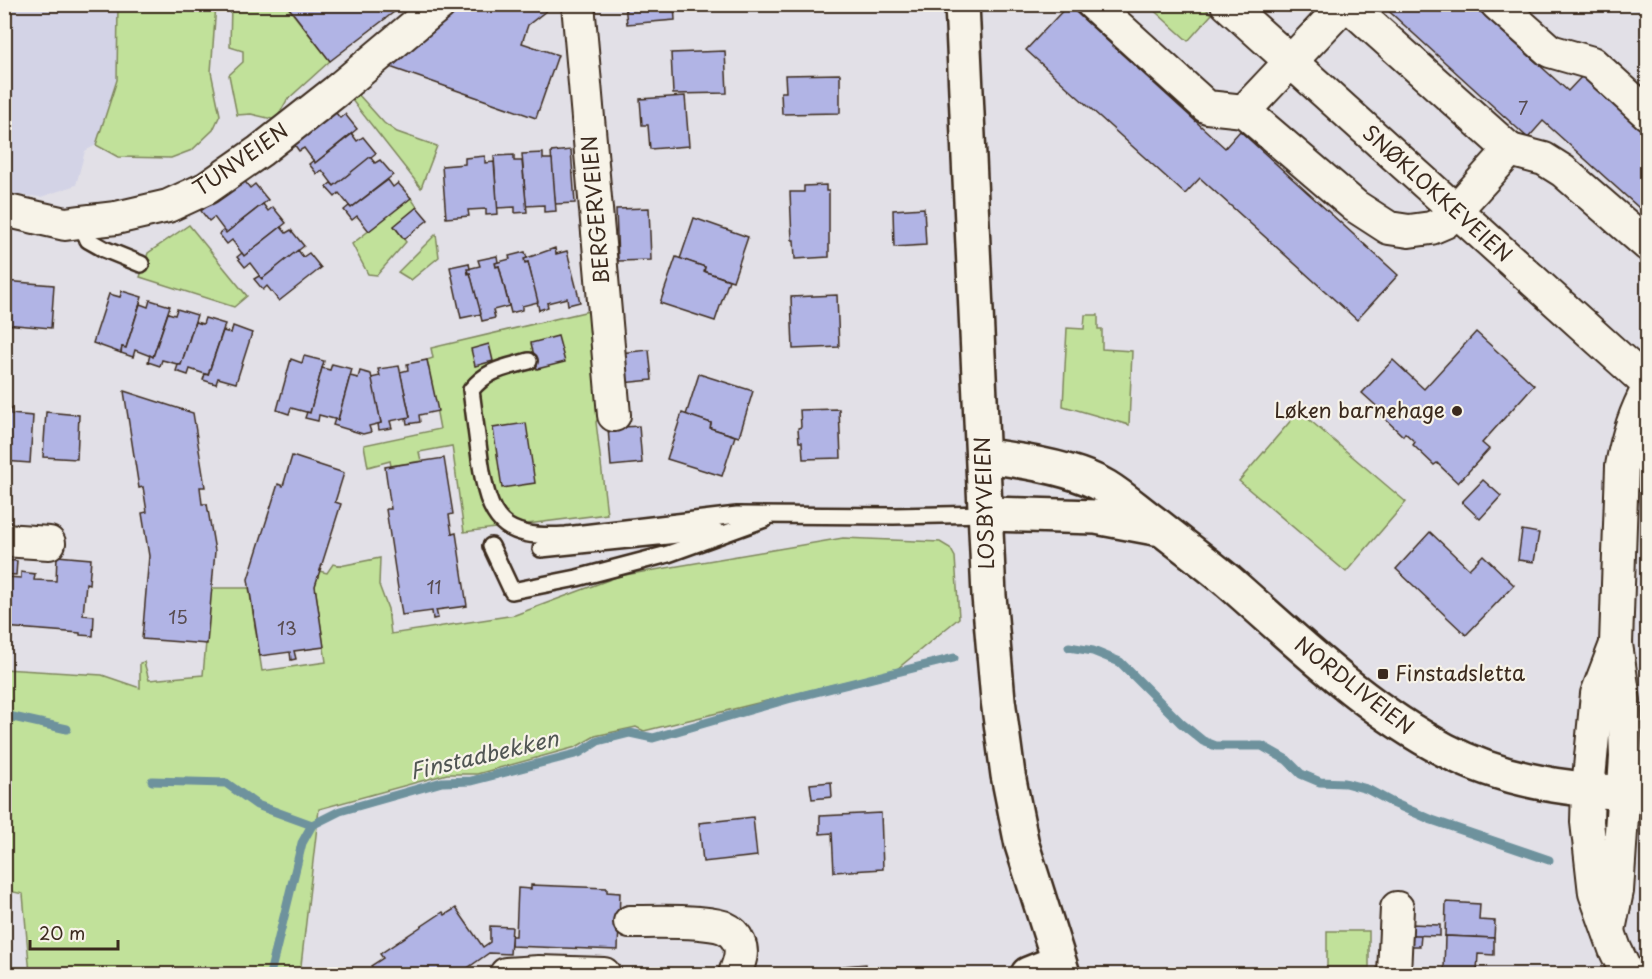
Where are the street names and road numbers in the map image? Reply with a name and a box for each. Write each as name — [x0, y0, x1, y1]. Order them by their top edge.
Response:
street label: TUNVEIEN — [186, 114, 294, 203]
street label: SNØKLOKKEVEIEN — [1356, 116, 1520, 269]
street label: BERGERVEIEN — [572, 134, 616, 286]
street label: LOSBYVEIEN — [965, 436, 1001, 570]
street label: NORDLIVEIEN — [1289, 627, 1422, 741]

